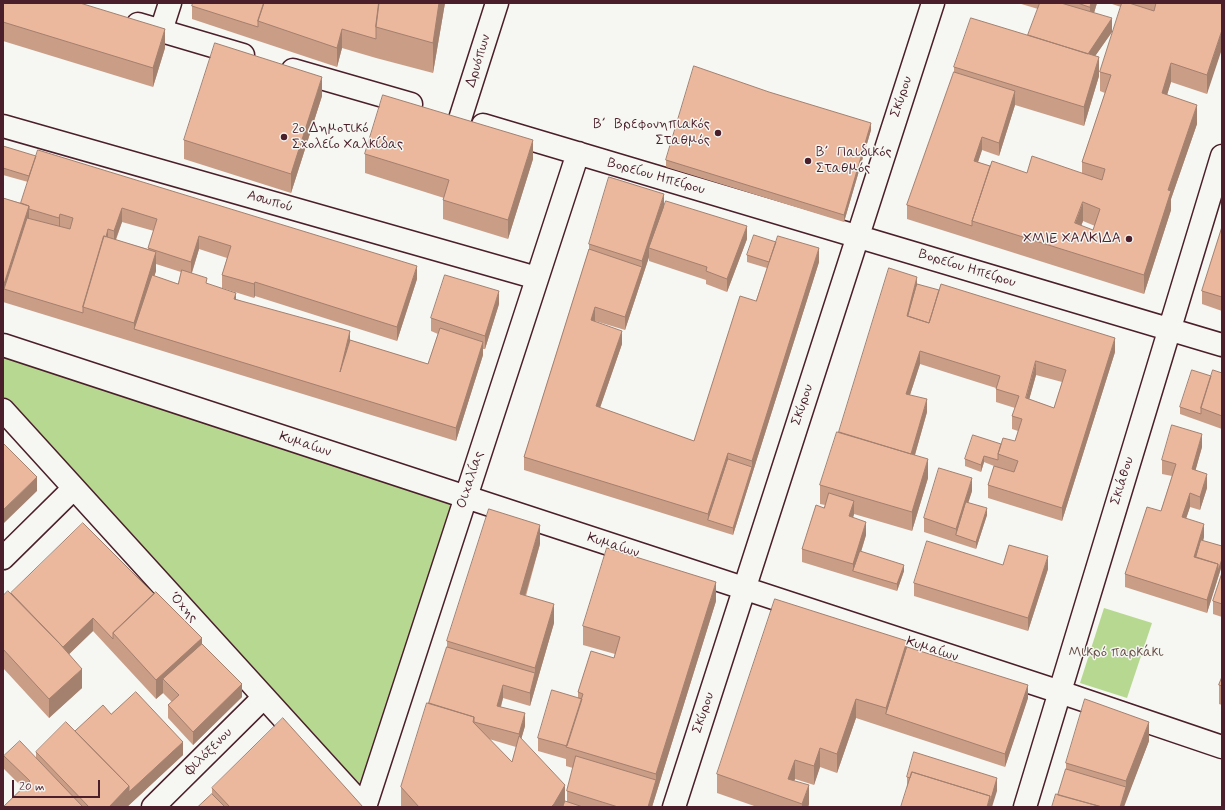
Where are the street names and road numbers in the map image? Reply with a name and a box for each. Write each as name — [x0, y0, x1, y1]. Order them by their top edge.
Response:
street label: Δρυόπων — [463, 32, 495, 90]
street label: Σκύρου — [887, 74, 917, 120]
street label: Βορείου Ηπείρου — [605, 155, 707, 199]
street label: Ασωπού — [245, 187, 295, 217]
street label: Βορείου Ηπείρου — [916, 246, 1018, 292]
street label: Σκύρου — [788, 382, 818, 428]
street label: Κυμαίων — [277, 429, 333, 461]
street label: Οιχαλίας — [454, 449, 488, 511]
street label: Σκιάθου — [1108, 455, 1138, 507]
street label: Κυμαίων — [585, 530, 641, 562]
street label: Όχης — [165, 590, 201, 626]
street label: Κυμαίων — [904, 634, 960, 666]
street label: Σκύρου — [689, 690, 719, 736]
street label: Φιλόξενου — [182, 725, 236, 779]

